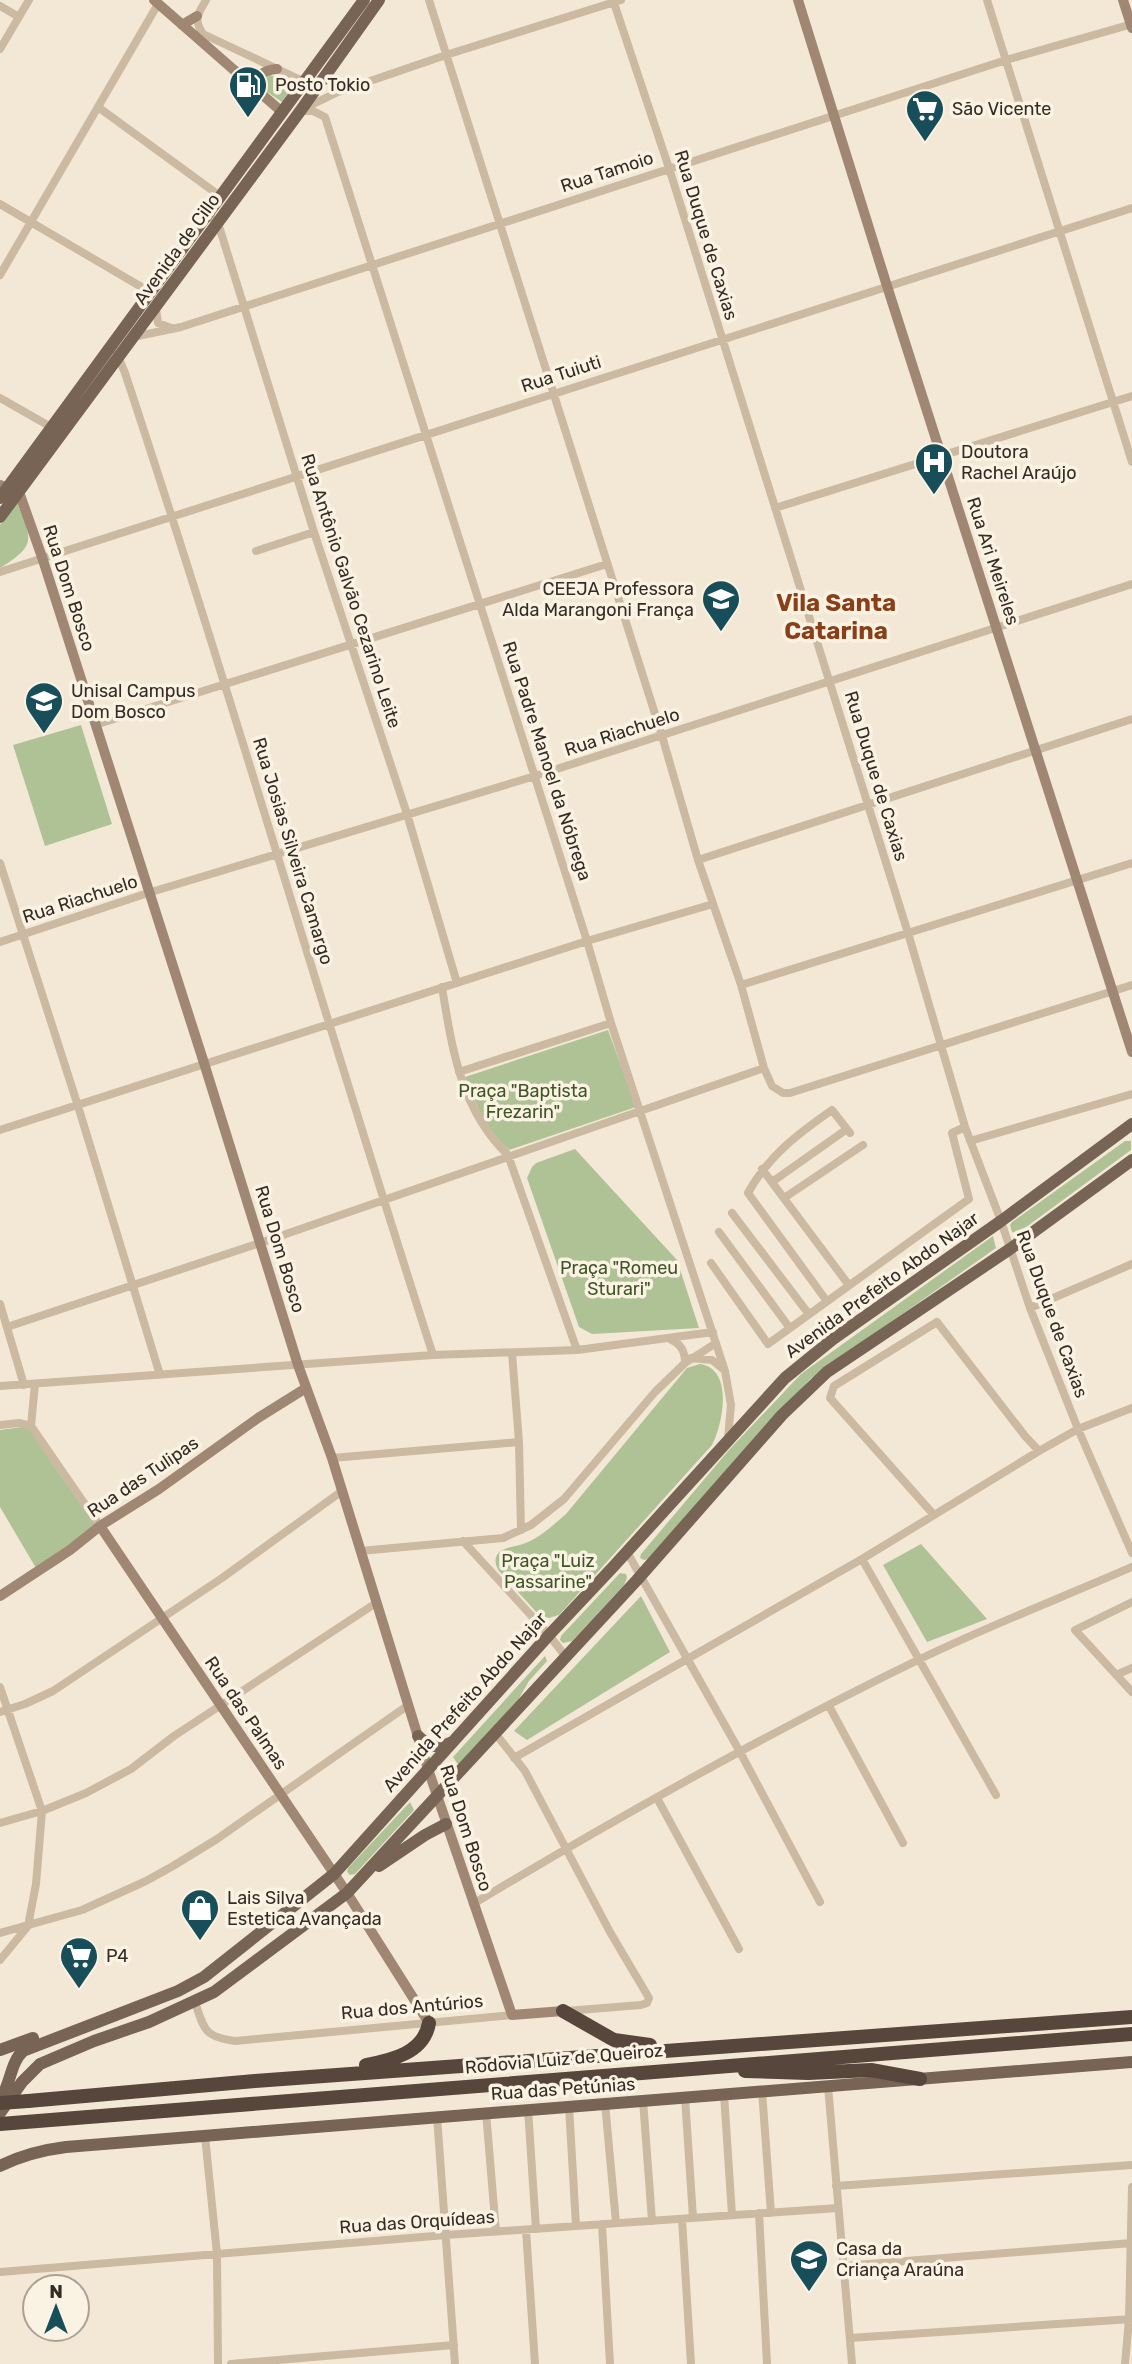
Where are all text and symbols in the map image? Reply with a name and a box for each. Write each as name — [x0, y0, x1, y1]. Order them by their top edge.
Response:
fuel station icon: Posto Tokio — [227, 64, 269, 119]
place label: Posto Tokio — [275, 74, 370, 96]
supermarket icon: São Vicente — [904, 88, 946, 143]
place label: São Vicente — [952, 98, 1051, 120]
street label: Rua Tamoio — [558, 147, 656, 197]
street label: Rua Duque de Caxias — [670, 147, 742, 323]
street label: Avenida de Cillo — [129, 189, 225, 309]
street label: Rua Tuiuti — [518, 351, 604, 397]
hospital icon: Doutora Rachel Araújo — [913, 441, 955, 496]
place label: Doutora Rachel Araújo — [961, 441, 1077, 484]
street label: Rua Antônio Galvão Cezarino Leite — [296, 451, 406, 731]
street label: Rua Ari Meireles — [962, 494, 1024, 628]
street label: Rua Dom Bosco — [38, 522, 100, 654]
place label: CEEJA Professora Alda Marangoni França — [502, 578, 694, 621]
school or university icon: CEEJA Professora Alda Marangoni França — [700, 578, 742, 633]
district label: Vila Santa Catarina — [776, 589, 896, 645]
street label: Rua Padre Manoel da Nóbrega — [498, 638, 596, 884]
school or university icon: Unisal Campus Dom Bosco — [23, 680, 65, 735]
place label: Unisal Campus Dom Bosco — [71, 680, 195, 723]
street label: Rua Duque de Caxias — [840, 688, 912, 864]
street label: Rua Riachuelo — [562, 703, 682, 761]
street label: Rua Josias Silveira Camargo — [248, 735, 338, 967]
street label: Rua Riachuelo — [20, 870, 140, 928]
park label: Praça "Baptista Frezarin" — [458, 1080, 588, 1123]
street label: Rua Dom Bosco — [250, 1183, 310, 1315]
street label: Avenida Prefeito Abdo Najar — [781, 1207, 983, 1363]
street label: Rua Duque de Caxias — [1011, 1227, 1093, 1401]
park label: Praça "Romeu Sturari" — [560, 1257, 678, 1300]
street label: Rua das Tulipas — [83, 1432, 203, 1522]
park label: Praça "Luiz Passarine" — [501, 1550, 595, 1593]
street label: Avenida Prefeito Abdo Najar — [378, 1607, 552, 1796]
street label: Rua das Palmas — [200, 1652, 292, 1774]
street label: Rua Dom Bosco — [435, 1762, 497, 1894]
shop icon: Lais Silva Estetica Avançada — [179, 1887, 221, 1942]
place label: Lais Silva Estetica Avançada — [227, 1887, 382, 1930]
supermarket icon: P4 — [58, 1935, 100, 1990]
place label: P4 — [106, 1945, 128, 1967]
street label: Rua dos Antúrios — [340, 1990, 484, 2024]
street label: Rodovia Luiz de Queiroz — [464, 2039, 664, 2079]
street label: Rua das Petúnias — [490, 2073, 636, 2105]
street label: Rua das Orquídeas — [338, 2206, 496, 2238]
school or university icon: Casa da Criança Araúna — [788, 2238, 830, 2293]
place label: Casa da Criança Araúna — [836, 2238, 964, 2281]
north arrow — [21, 2273, 91, 2343]
text: N — [49, 2280, 63, 2303]

